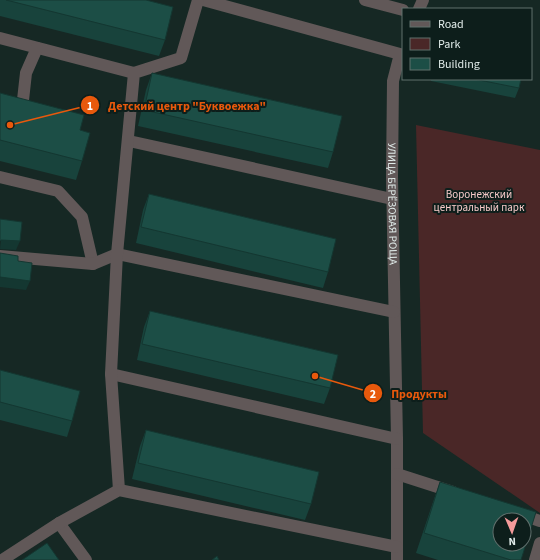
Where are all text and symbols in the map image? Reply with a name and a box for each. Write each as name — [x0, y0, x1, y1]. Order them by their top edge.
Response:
legend — [402, 8, 532, 80]
text: Road — [438, 16, 464, 33]
text: Park — [438, 36, 460, 53]
text: Building — [438, 56, 480, 73]
callout: Детский центр "Буквоежка" — [80, 93, 274, 117]
text: 1 — [87, 98, 93, 115]
text: Детский центр "Буквоежка" — [108, 98, 266, 115]
street label: УЛИЦА БЕРЁЗОВАЯ РОЩА — [384, 143, 401, 265]
park label: Воронежский центральный парк — [434, 187, 525, 215]
callout: Продукты — [363, 381, 455, 405]
text: 2 — [370, 386, 376, 403]
text: Продукты — [391, 386, 447, 403]
north arrow — [492, 512, 532, 552]
text: N — [508, 534, 516, 549]

